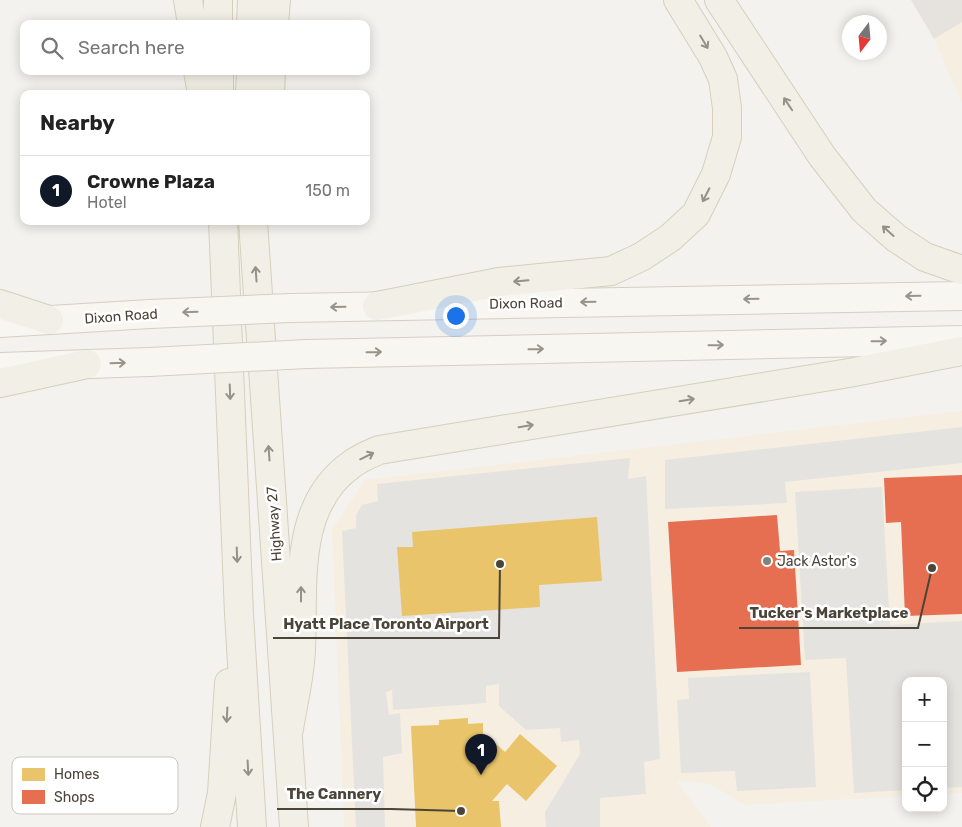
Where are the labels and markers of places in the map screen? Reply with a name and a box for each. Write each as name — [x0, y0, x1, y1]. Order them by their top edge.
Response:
place label: Jack Astor's — [777, 553, 857, 570]
marker: Jack Astor's — [761, 555, 773, 567]
callout: Tucker's Marketplace — [739, 598, 918, 628]
callout: Hyatt Place Toronto Airport — [273, 608, 499, 638]
pin: 1 — [465, 734, 497, 775]
callout: The Cannery — [277, 779, 391, 809]

